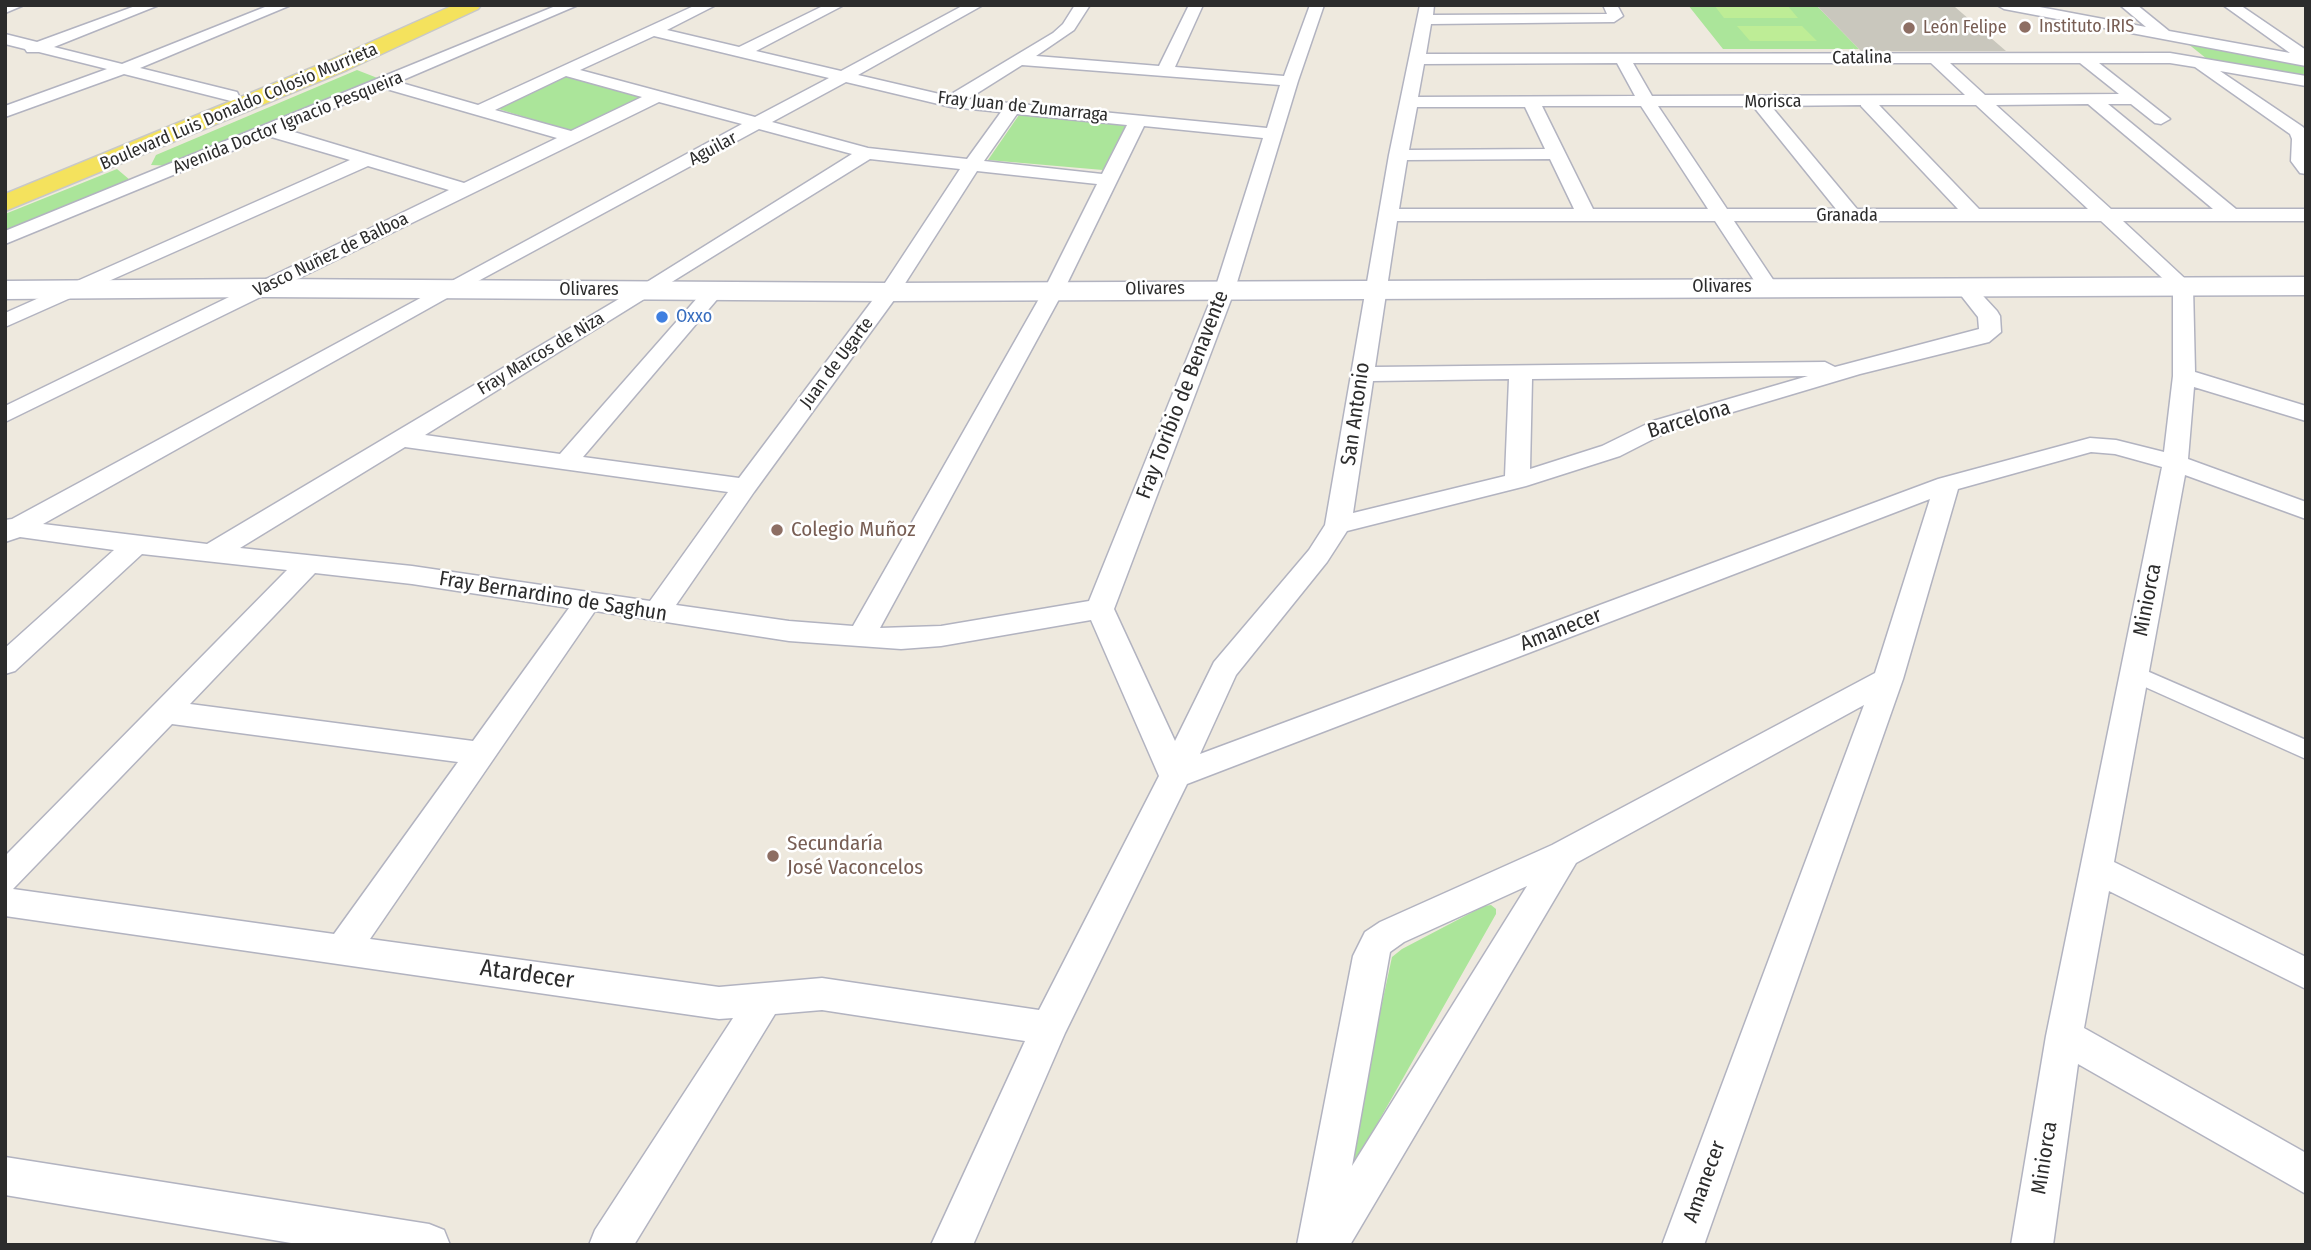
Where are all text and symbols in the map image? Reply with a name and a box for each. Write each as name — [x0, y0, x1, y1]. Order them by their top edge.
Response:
place label: Instituto IRIS — [2039, 16, 2134, 38]
place label: León Felipe — [1923, 17, 2007, 39]
marker: Instituto IRIS — [2017, 19, 2033, 35]
marker: León Felipe — [1901, 20, 1917, 36]
street label: Boulevard Luis Donaldo Colosio Murrieta — [97, 39, 381, 175]
street label: Catalina — [1832, 47, 1892, 69]
street label: Avenida Doctor Ignacio Pesqueira — [170, 67, 406, 179]
street label: Fray Juan de Zumarraga — [937, 87, 1109, 127]
street label: Morisca — [1744, 91, 1802, 113]
street label: Aguilar — [685, 127, 741, 171]
street label: Granada — [1816, 205, 1878, 227]
street label: Vasco Nuñez de Balboa — [250, 208, 412, 302]
street label: Olivares — [1692, 276, 1752, 298]
street label: Olivares — [1125, 278, 1185, 300]
street label: Olivares — [559, 279, 619, 301]
street label: Fray Toribio de Benavente — [1132, 287, 1234, 503]
place label: Oxxo — [676, 306, 712, 328]
street label: Fray Marcos de Niza — [474, 308, 608, 400]
marker: Oxxo — [654, 309, 670, 325]
street label: Juan de Ugarte — [796, 313, 878, 413]
street label: San Antonio — [1336, 361, 1376, 467]
street label: Barcelona — [1645, 395, 1733, 445]
place label: Colegio Muñoz — [791, 517, 915, 543]
marker: Colegio Muñoz — [769, 522, 785, 538]
street label: Miniorca — [2129, 562, 2167, 638]
street label: Fray Bernardino de Saghun — [437, 567, 669, 627]
street label: Amanecer — [1517, 603, 1605, 657]
place label: Secundaría José Vaconcelos — [787, 831, 923, 881]
marker: Secundaría José Vaconcelos — [765, 848, 781, 864]
street label: Atardecer — [478, 954, 576, 996]
street label: Miniorca — [2027, 1120, 2063, 1196]
street label: Amanecer — [1679, 1138, 1731, 1226]

